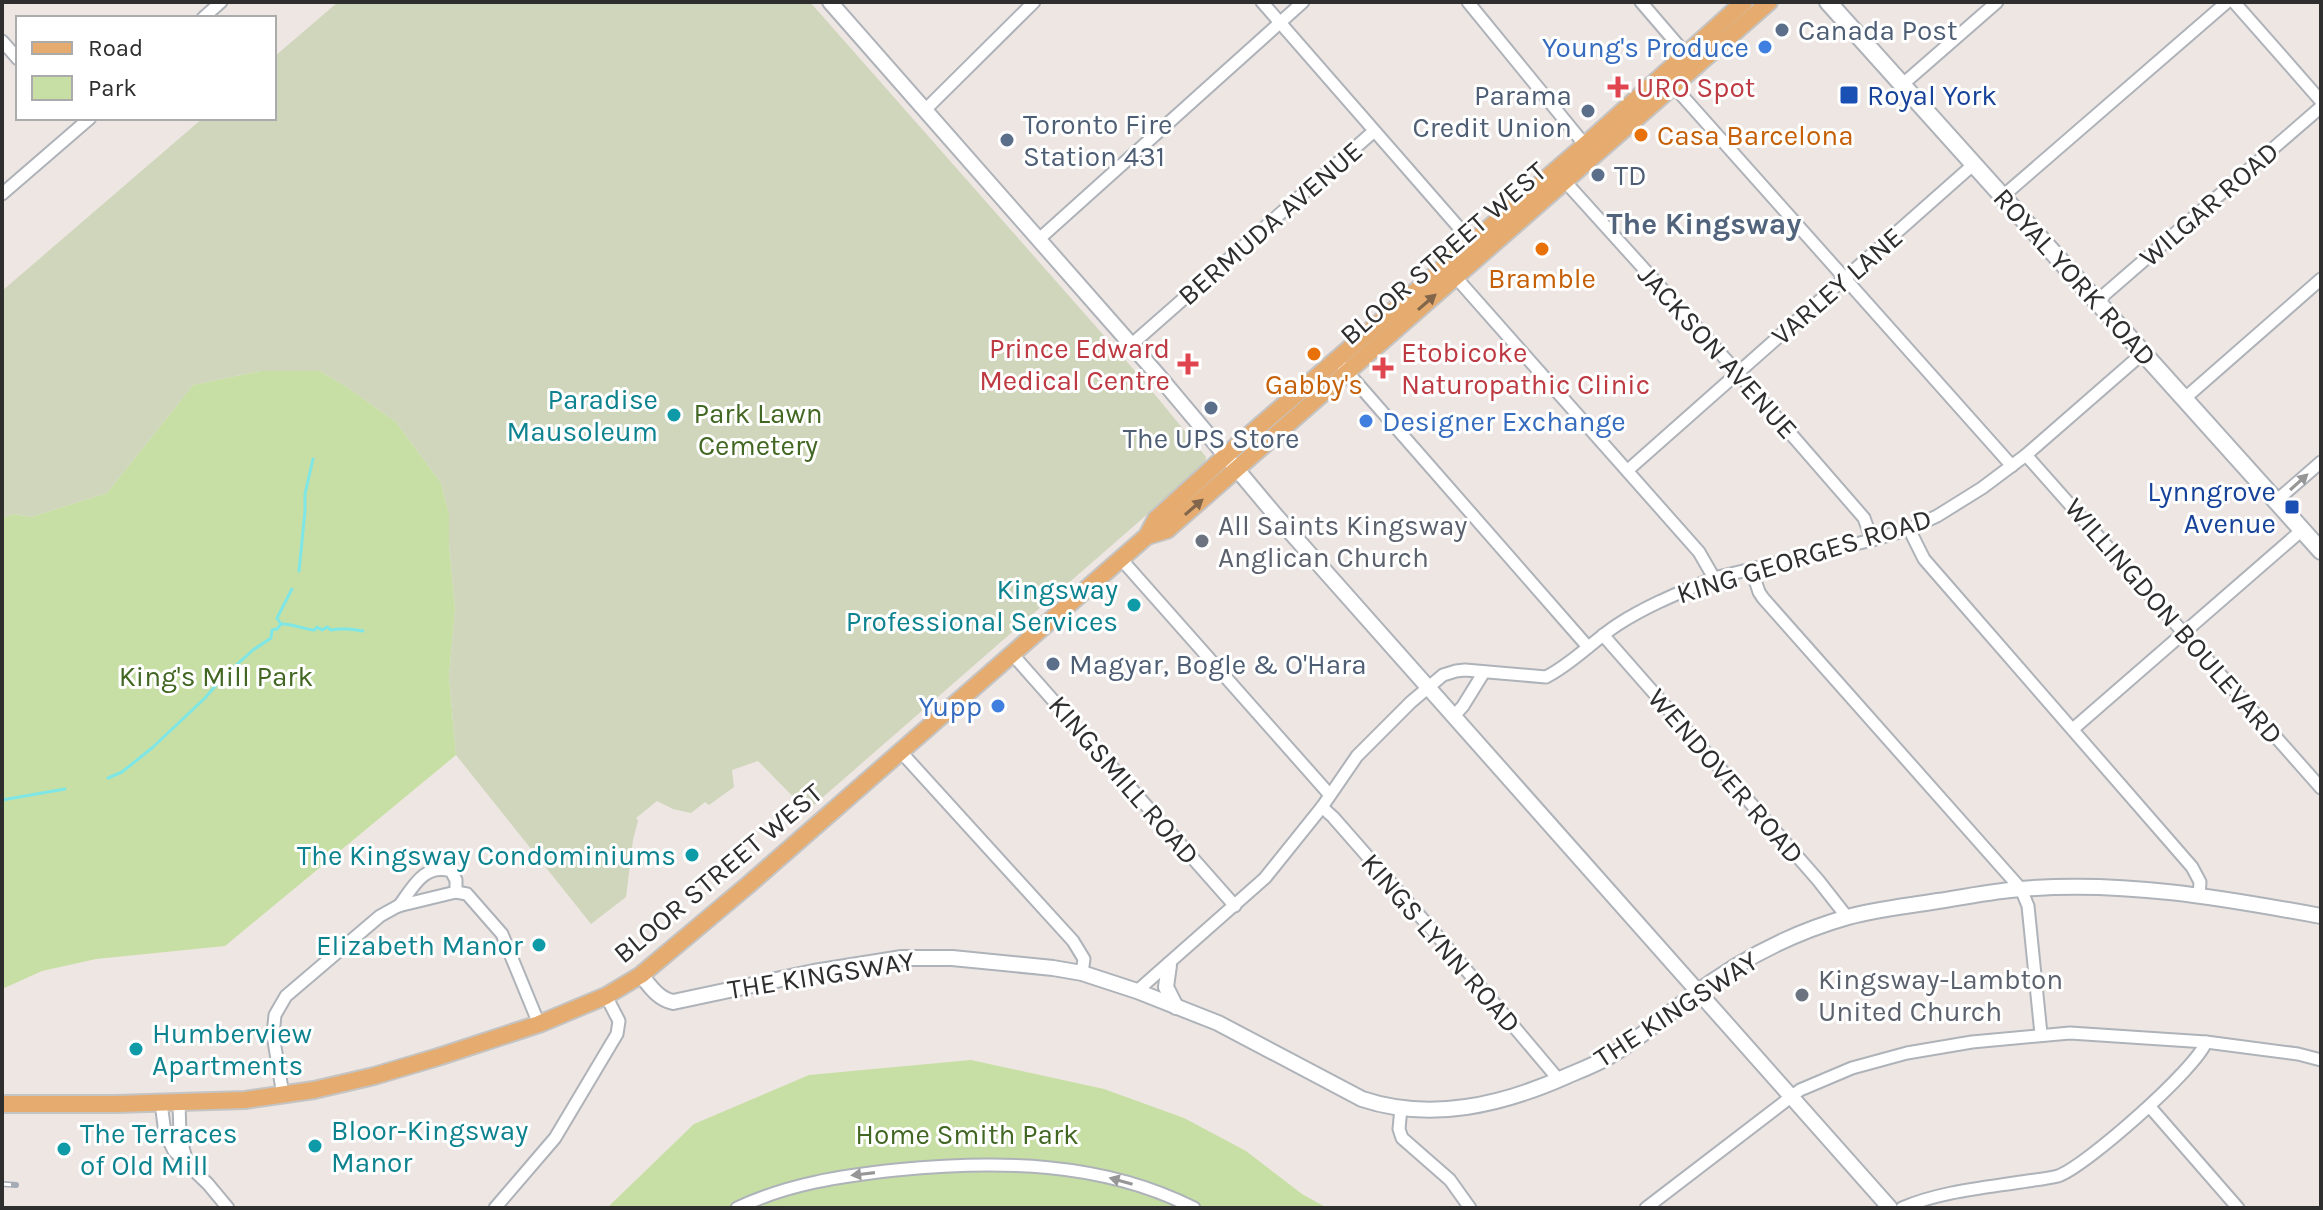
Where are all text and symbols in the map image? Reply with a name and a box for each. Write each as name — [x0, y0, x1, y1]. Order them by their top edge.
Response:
place label: Canada Post — [1798, 14, 1958, 47]
legend — [16, 16, 276, 120]
marker: Canada Post — [1773, 21, 1791, 39]
place label: Young's Produce — [1542, 31, 1749, 64]
text: Road — [88, 34, 143, 62]
marker: Young's Produce — [1756, 38, 1774, 56]
place label: URO Spot — [1636, 71, 1755, 104]
text: Park — [88, 74, 137, 102]
marker: URO Spot — [1607, 76, 1629, 98]
place label: Parama Credit Union — [1412, 79, 1572, 144]
place label: Royal York — [1867, 79, 1997, 112]
marker: Royal York — [1838, 84, 1860, 106]
marker: Parama Credit Union — [1579, 102, 1597, 120]
place label: Toronto Fire Station 431 — [1023, 108, 1172, 173]
place label: Casa Barcelona — [1657, 119, 1854, 152]
marker: Casa Barcelona — [1632, 126, 1650, 144]
marker: Toronto Fire Station 431 — [998, 131, 1016, 149]
street label: BERMUDA AVENUE — [1171, 134, 1369, 312]
street label: WILGAR ROAD — [2133, 135, 2285, 273]
street label: BLOOR STREET WEST — [1333, 154, 1553, 352]
place label: TD — [1614, 159, 1647, 192]
marker: TD — [1589, 166, 1607, 184]
street label: ROYAL YORK ROAD — [1987, 181, 2163, 373]
district label: The Kingsway — [1607, 206, 1801, 242]
street label: VARLEY LANE — [1765, 220, 1909, 352]
marker: Bramble — [1533, 240, 1551, 258]
street label: JACKSON AVENUE — [1631, 258, 1805, 446]
place label: Bramble — [1488, 262, 1596, 295]
one-way arrow — [1417, 294, 1436, 312]
place label: Prince Edward Medical Centre — [979, 332, 1170, 397]
place label: Etobicoke Naturopathic Clinic — [1401, 336, 1650, 401]
marker: Gabby's — [1305, 345, 1323, 363]
marker: Prince Edward Medical Centre — [1177, 353, 1199, 375]
marker: Etobicoke Naturopathic Clinic — [1372, 357, 1394, 379]
place label: Gabby's — [1265, 368, 1363, 401]
place label: Paradise Mausoleum — [507, 383, 658, 448]
park label: Park Lawn Cemetery — [693, 397, 823, 462]
marker: The UPS Store — [1202, 399, 1220, 417]
place label: Designer Exchange — [1382, 405, 1626, 438]
marker: Paradise Mausoleum — [665, 406, 683, 424]
marker: Designer Exchange — [1357, 412, 1375, 430]
place label: The UPS Store — [1123, 422, 1299, 455]
one-way arrow — [2289, 473, 2308, 491]
place label: Lynngrove Avenue — [2147, 475, 2276, 540]
street label: WILLINGDON BOULEVARD — [2058, 491, 2290, 751]
marker: Lynngrove Avenue — [2283, 498, 2301, 516]
one-way arrow — [1183, 499, 1203, 516]
street label: KING GEORGES ROAD — [1673, 502, 1935, 610]
place label: All Saints Kingsway Anglican Church — [1218, 509, 1467, 574]
marker: All Saints Kingsway Anglican Church — [1193, 532, 1211, 550]
place label: Kingsway Professional Services — [846, 573, 1118, 638]
marker: Kingsway Professional Services — [1125, 596, 1143, 614]
place label: Magyar, Bogle & O'Hara — [1069, 648, 1367, 681]
marker: Magyar, Bogle & O'Hara — [1044, 655, 1062, 673]
park label: King's Mill Park — [119, 660, 313, 693]
street label: WENDOVER ROAD — [1641, 682, 1811, 870]
street label: KINGSMILL ROAD — [1042, 689, 1206, 871]
place label: Yupp — [919, 690, 982, 723]
marker: Yupp — [989, 697, 1007, 715]
street label: BLOOR STREET WEST — [607, 776, 829, 970]
place label: The Kingsway Condominiums — [297, 839, 676, 872]
marker: The Kingsway Condominiums — [683, 846, 701, 864]
street label: KINGS LYNN ROAD — [1354, 847, 1528, 1039]
place label: Elizabeth Manor — [316, 929, 524, 962]
marker: Elizabeth Manor — [530, 936, 548, 954]
street label: THE KINGSWAY — [1588, 943, 1765, 1074]
street label: THE KINGSWAY — [725, 944, 918, 1006]
place label: Kingsway-Lambton United Church — [1818, 963, 2063, 1028]
marker: Kingsway-Lambton United Church — [1793, 986, 1811, 1004]
place label: Humberview Apartments — [152, 1017, 312, 1082]
marker: Humberview Apartments — [127, 1040, 145, 1058]
place label: Bloor-Kingsway Manor — [331, 1114, 528, 1179]
place label: The Terraces of Old Mill — [80, 1117, 237, 1182]
park label: Home Smith Park — [855, 1118, 1079, 1151]
marker: Bloor-Kingsway Manor — [306, 1137, 324, 1155]
marker: The Terraces of Old Mill — [55, 1140, 73, 1158]
one-way arrow — [850, 1168, 875, 1181]
one-way arrow — [1108, 1174, 1132, 1187]

